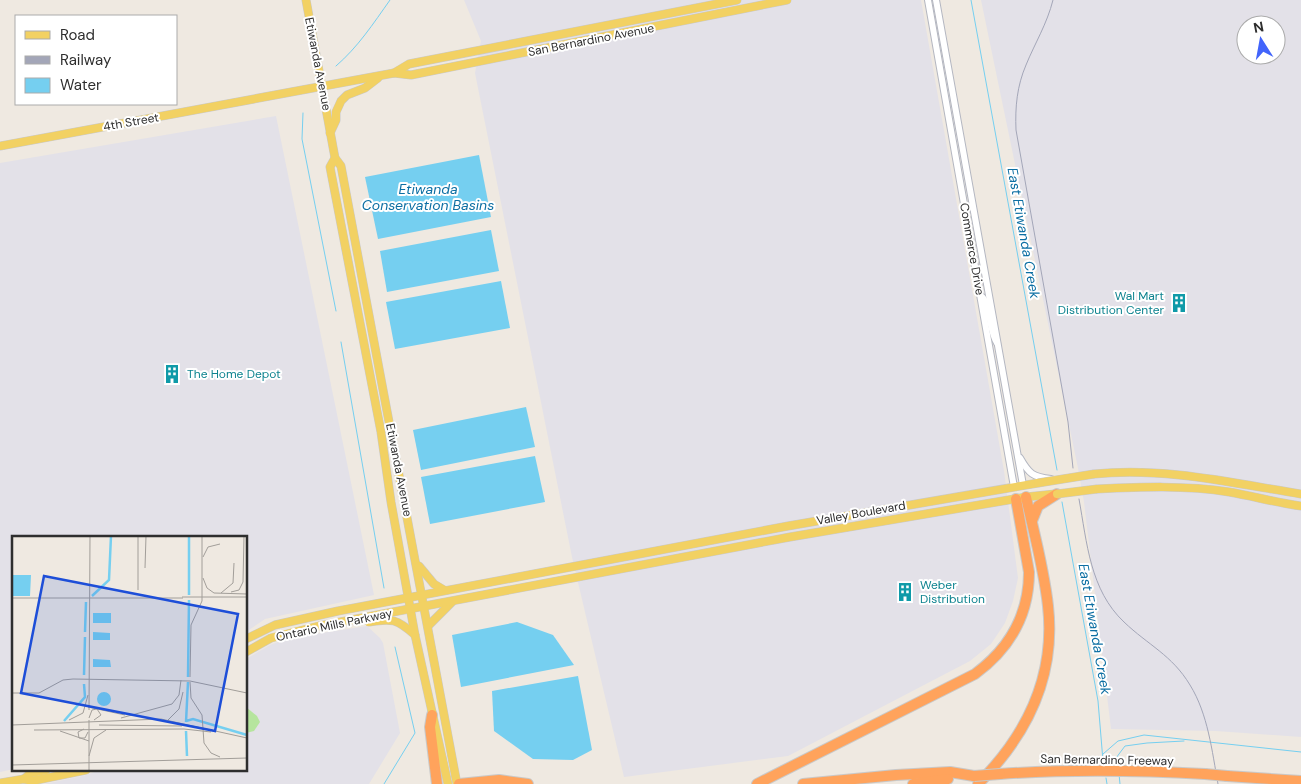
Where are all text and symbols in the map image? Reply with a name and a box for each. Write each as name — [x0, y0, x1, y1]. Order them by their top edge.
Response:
legend — [15, 15, 178, 105]
north arrow — [1236, 15, 1286, 65]
street label: Etiwanda Avenue — [301, 16, 335, 112]
text: N — [1252, 17, 1265, 37]
street label: San Bernardino Avenue — [527, 20, 656, 60]
text: Road — [60, 25, 95, 45]
text: Railway — [60, 50, 112, 70]
text: Water — [60, 75, 102, 95]
street label: 4th Street — [102, 109, 160, 135]
water label: East Etiwanda Creek — [1004, 166, 1045, 301]
water label: Etiwanda Conservation Basins — [362, 180, 494, 214]
street label: Commerce Drive — [956, 202, 988, 297]
place label: Wal Mart Distribution Center — [1058, 288, 1165, 318]
building icon: Wal Mart Distribution Center — [1168, 292, 1190, 314]
building icon: The Home Depot — [161, 363, 183, 385]
place label: The Home Depot — [187, 366, 281, 382]
street label: Etiwanda Avenue — [382, 422, 416, 518]
street label: Valley Boulevard — [815, 497, 907, 529]
inset map — [12, 536, 248, 772]
water label: East Etiwanda Creek — [1075, 562, 1116, 697]
place label: Weber Distribution — [920, 577, 985, 607]
building icon: Weber Distribution — [894, 581, 916, 603]
street label: Ontario Mills Parkway — [275, 605, 394, 645]
street label: San Bernardino Freeway — [1040, 751, 1174, 769]

